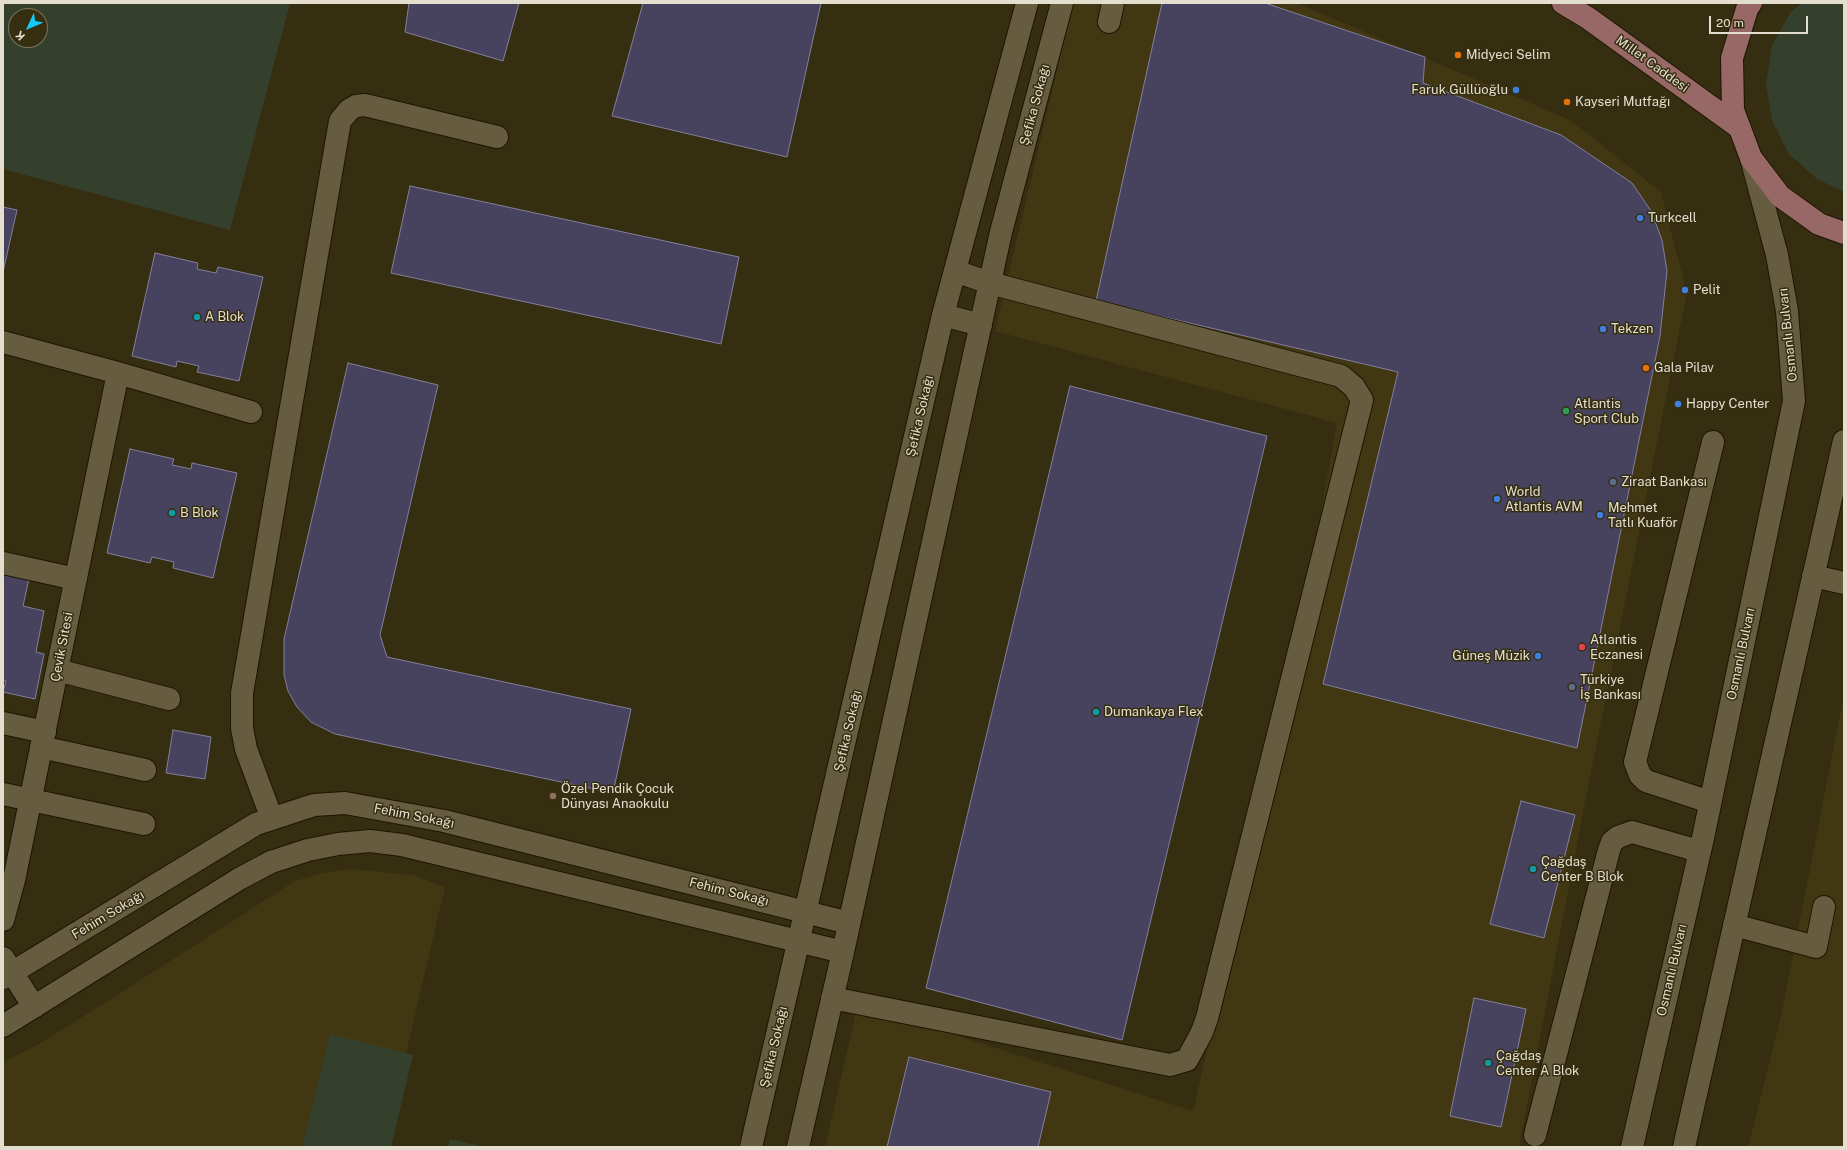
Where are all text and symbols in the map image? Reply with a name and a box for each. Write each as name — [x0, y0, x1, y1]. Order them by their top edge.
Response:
north arrow — [8, 8, 48, 48]
scale bar — [1711, 8, 1810, 34]
text: 20 m — [1716, 16, 1744, 30]
text: K — [13, 29, 27, 43]
street label: Millet Caddesi — [1613, 32, 1691, 96]
place label: Midyeci Selim — [1466, 47, 1551, 63]
marker: Midyeci Selim — [1453, 50, 1463, 60]
street label: Şefika Sokağı — [1017, 63, 1053, 147]
place label: Faruk Güllüoğlu — [1411, 82, 1508, 98]
marker: Faruk Güllüoğlu — [1511, 85, 1521, 95]
place label: Kayseri Mutfağı — [1575, 94, 1670, 110]
marker: Kayseri Mutfağı — [1562, 97, 1572, 107]
place label: Turkcell — [1648, 210, 1697, 226]
marker: Turkcell — [1635, 213, 1645, 223]
place label: Pelit — [1693, 282, 1721, 298]
marker: Pelit — [1680, 285, 1690, 295]
street label: Osmanlı Bulvarı — [1775, 287, 1801, 383]
place label: A Blok — [205, 309, 244, 325]
marker: A Blok — [192, 312, 202, 322]
place label: Tekzen — [1611, 321, 1654, 337]
marker: Tekzen — [1598, 324, 1608, 334]
place label: Gala Pilav — [1654, 360, 1714, 376]
marker: Gala Pilav — [1641, 363, 1651, 373]
street label: Şefika Sokağı — [903, 374, 937, 458]
place label: Atlantis Sport Club — [1574, 396, 1639, 427]
place label: Happy Center — [1686, 396, 1769, 412]
marker: Happy Center — [1673, 399, 1683, 409]
marker: Atlantis Sport Club — [1561, 406, 1571, 416]
place label: Ziraat Bankası — [1621, 474, 1707, 490]
marker: Ziraat Bankası — [1608, 477, 1618, 487]
place label: World Atlantis AVM — [1505, 484, 1583, 515]
marker: World Atlantis AVM — [1492, 494, 1502, 504]
place label: Mehmet Tatlı Kuaför — [1608, 500, 1678, 531]
place label: B Blok — [180, 505, 219, 521]
marker: B Blok — [167, 508, 177, 518]
marker: Mehmet Tatlı Kuaför — [1595, 510, 1605, 520]
street label: Osmanlı Bulvarı — [1724, 606, 1758, 702]
street label: Çevik Sitesi — [48, 611, 76, 683]
place label: Atlantis Eczanesi — [1590, 632, 1643, 663]
marker: Atlantis Eczanesi — [1577, 642, 1587, 652]
place label: Güneş Müzik — [1452, 648, 1530, 664]
marker: Güneş Müzik — [1533, 651, 1543, 661]
place label: Türkiye İş Bankası — [1580, 672, 1641, 703]
marker: Türkiye İş Bankası — [1567, 682, 1577, 692]
street label: Şefika Sokağı — [831, 689, 865, 773]
place label: Dumankaya Flex — [1104, 704, 1203, 720]
marker: Dumankaya Flex — [1091, 707, 1101, 717]
place label: Özel Pendik Çocuk Dünyası Anaokulu — [561, 781, 674, 812]
marker: Özel Pendik Çocuk Dünyası Anaokulu — [548, 791, 558, 801]
street label: Fehim Sokağı — [372, 801, 456, 831]
place label: Çağdaş Center B Blok — [1541, 854, 1624, 885]
marker: Çağdaş Center B Blok — [1528, 864, 1538, 874]
street label: Fehim Sokağı — [687, 875, 771, 909]
street label: Fehim Sokağı — [69, 887, 147, 943]
street label: Osmanlı Bulvarı — [1654, 922, 1690, 1018]
street label: Şefika Sokağı — [757, 1005, 791, 1089]
place label: Çağdaş Center A Blok — [1496, 1048, 1579, 1079]
marker: Çağdaş Center A Blok — [1483, 1058, 1493, 1068]

